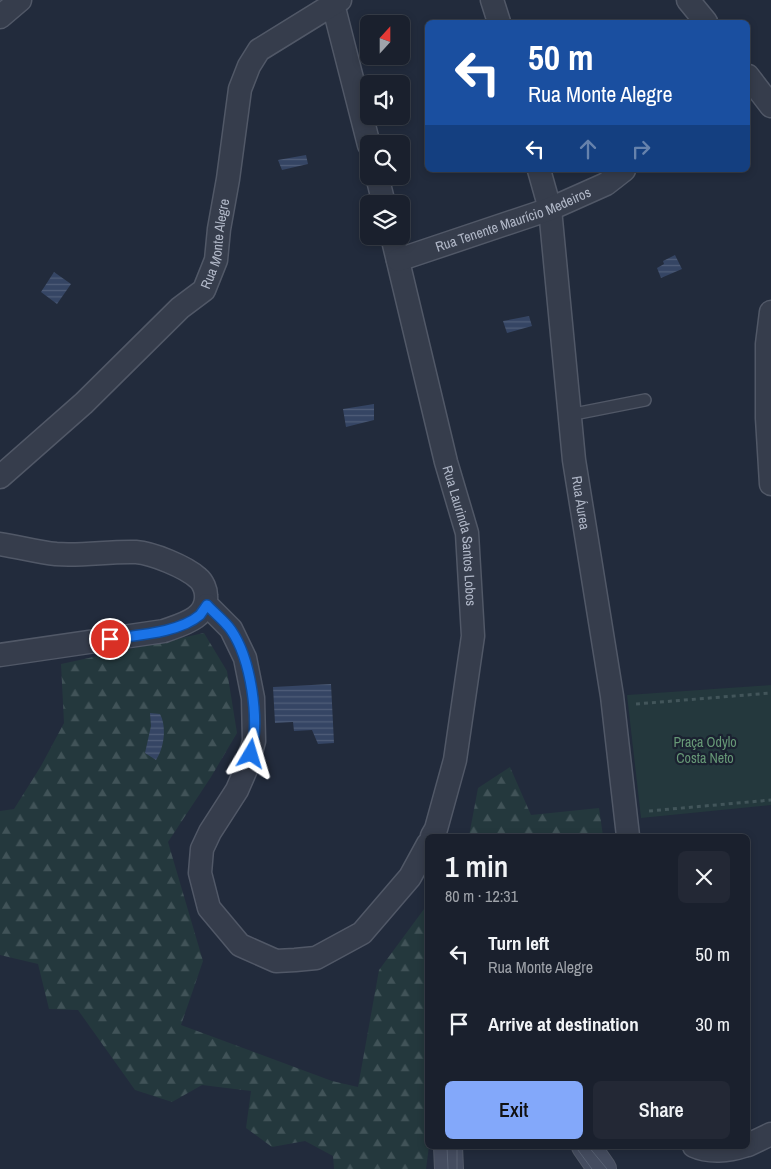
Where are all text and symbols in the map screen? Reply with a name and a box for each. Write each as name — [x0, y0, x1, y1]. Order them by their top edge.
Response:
north arrow — [360, 15, 410, 65]
map controls — [360, 15, 410, 245]
text: 50 m — [528, 34, 593, 81]
icon: left — [445, 40, 510, 105]
button: sound — [360, 75, 410, 125]
text: Rua Monte Alegre — [528, 79, 672, 109]
button: search — [360, 135, 410, 185]
icon: left — [521, 135, 549, 163]
icon: ahead — [574, 135, 602, 163]
icon: right — [627, 135, 655, 163]
street label: Rua Tenente Maurício Medeiros — [433, 183, 594, 256]
button: layers — [360, 195, 410, 245]
street label: Rua Monte Alegre — [196, 197, 233, 291]
street label: Rua Laurinda Santos Lobos — [439, 463, 480, 607]
street label: Rua Áurea — [568, 475, 594, 532]
pin — [89, 618, 131, 660]
icon: arrive — [96, 625, 124, 653]
position arrow — [224, 727, 276, 779]
park label: Praça Odylo Costa Neto — [673, 733, 737, 767]
text: 1 min — [445, 846, 508, 886]
button: close — [678, 851, 730, 903]
text: 80 m · 12:31 — [445, 885, 518, 907]
text: Turn left — [488, 930, 549, 956]
icon: left — [445, 940, 473, 968]
text: 50 m — [695, 941, 730, 967]
text: Rua Monte Alegre — [488, 956, 593, 978]
icon: arrive — [445, 1010, 473, 1038]
text: Arrive at destination — [488, 1011, 639, 1037]
text: 30 m — [695, 1011, 730, 1037]
button: Exit — [445, 1081, 583, 1139]
button: Share — [593, 1081, 730, 1139]

